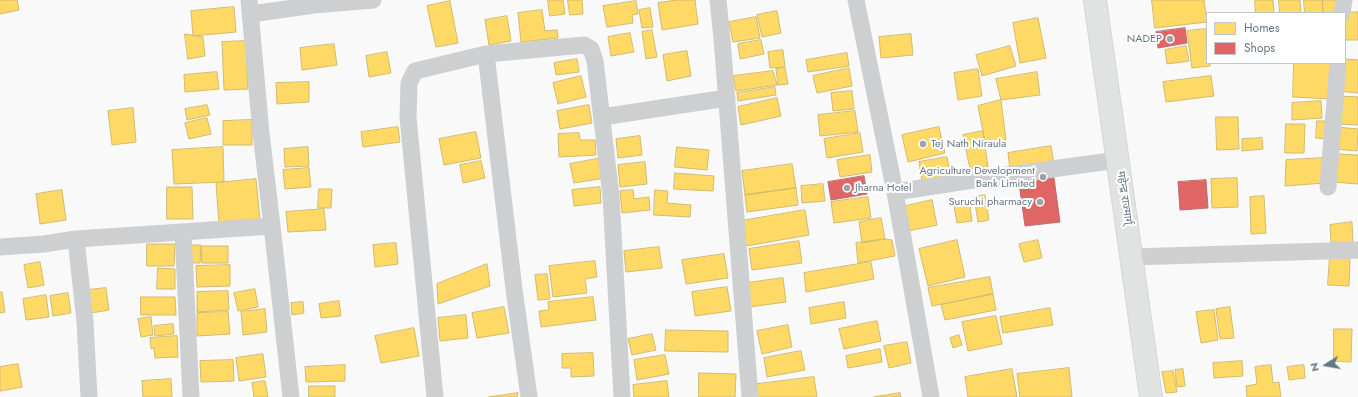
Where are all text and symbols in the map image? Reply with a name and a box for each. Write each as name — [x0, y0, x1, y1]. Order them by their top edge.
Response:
legend — [1206, 12, 1346, 64]
text: Homes — [1244, 19, 1280, 37]
place label: NADEP — [1127, 32, 1162, 46]
marker: NADEP — [1165, 34, 1175, 44]
text: Shops — [1244, 39, 1275, 57]
place label: Tej Nath Niraula — [931, 137, 1006, 151]
marker: Tej Nath Niraula — [918, 139, 928, 149]
place label: Agriculture Development Bank Limited — [920, 164, 1035, 190]
street label: महेन्द्र राज्मार्ग् — [1114, 170, 1134, 226]
marker: Agriculture Development Bank Limited — [1038, 172, 1048, 182]
place label: Jharna Hotel — [855, 181, 912, 195]
marker: Jharna Hotel — [842, 183, 852, 193]
place label: Suruchi pharmacy — [948, 195, 1032, 209]
marker: Suruchi pharmacy — [1035, 197, 1045, 207]
north arrow — [1306, 345, 1346, 385]
text: N — [1306, 361, 1323, 373]

